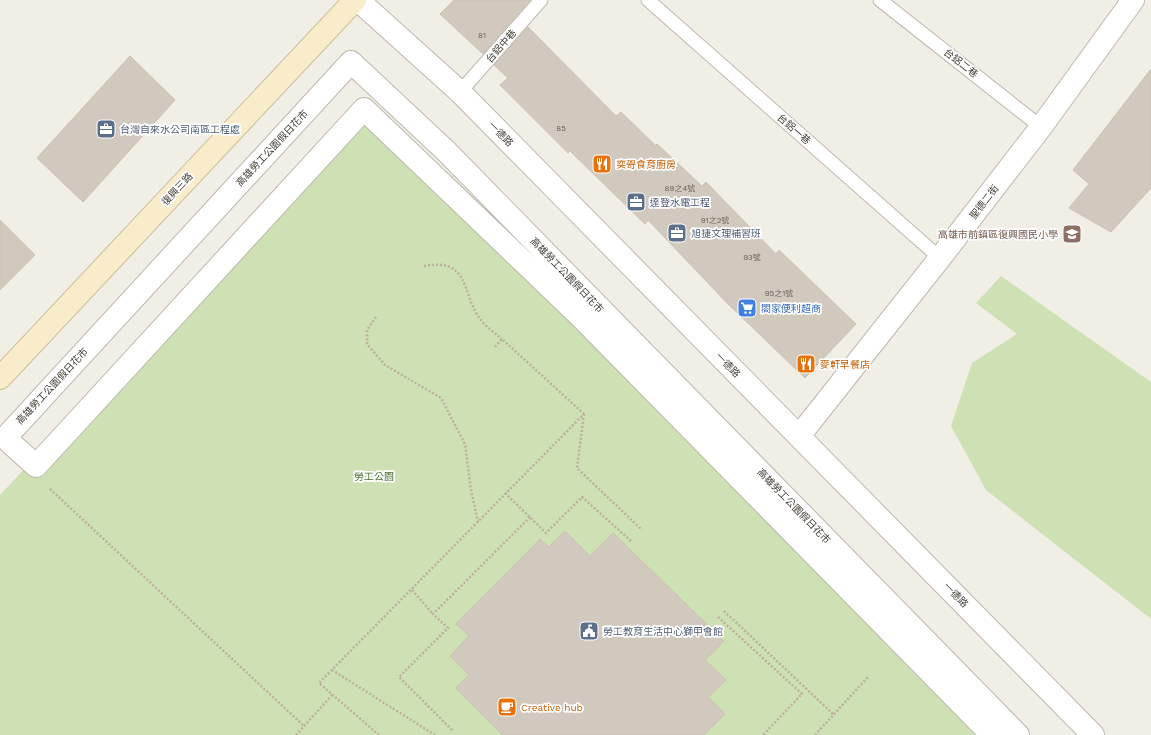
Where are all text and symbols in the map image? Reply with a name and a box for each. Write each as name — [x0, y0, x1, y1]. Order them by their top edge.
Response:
street label: 台鋁中巷 — [484, 27, 518, 65]
house number: 81 — [478, 31, 486, 40]
street label: 台鋁二巷 — [942, 46, 980, 80]
street label: 高雄勞工公園假日花市 — [234, 108, 310, 188]
street label: 台鋁一巷 — [775, 112, 813, 146]
office icon: 台灣自來水公司南區工程處 — [95, 118, 117, 140]
street label: 一德路 — [487, 120, 515, 148]
place label: 台灣自來水公司南區工程處 — [120, 124, 240, 135]
house number: 85 — [556, 124, 566, 133]
restaurant icon: 奕哿食育廚房 — [591, 153, 613, 175]
place label: 奕哿食育廚房 — [616, 159, 676, 170]
street label: 復興三路 — [159, 171, 195, 207]
street label: 聖德二街 — [967, 183, 1001, 221]
house number: 89之4號 — [665, 184, 695, 193]
office icon: 達登水電工程 — [625, 191, 647, 213]
place label: 達登水電工程 — [650, 197, 710, 208]
house number: 91之2號 — [701, 216, 729, 225]
office icon: 旭捷文理補習班 — [666, 222, 688, 244]
school or university icon: 高雄市前鎮區復興國民小學 — [1061, 223, 1083, 245]
place label: 旭捷文理補習班 — [691, 228, 761, 239]
place label: 高雄市前鎮區復興國民小學 — [938, 229, 1058, 240]
street label: 高雄勞工公園假日花市 — [528, 235, 606, 315]
house number: 93號 — [743, 253, 761, 262]
house number: 95之1號 — [765, 289, 793, 298]
supermarket icon: 閤家便利超商 — [736, 297, 758, 319]
place label: 閤家便利超商 — [761, 303, 821, 314]
street label: 高雄勞工公園假日花市 — [14, 346, 90, 426]
street label: 一德路 — [714, 351, 742, 379]
restaurant icon: 麥軒早餐店 — [795, 353, 817, 375]
place label: 麥軒早餐店 — [820, 359, 870, 370]
street label: 高雄勞工公園假日花市 — [755, 466, 833, 546]
park label: 勞工公園 — [354, 471, 394, 482]
street label: 一德路 — [942, 581, 970, 609]
public building icon: 勞工教育生活中心獅甲會館 — [578, 620, 600, 642]
place label: 勞工教育生活中心獅甲會館 — [603, 626, 723, 637]
cafe icon: Creative hub — [496, 696, 518, 718]
place label: Creative hub — [521, 702, 583, 713]

